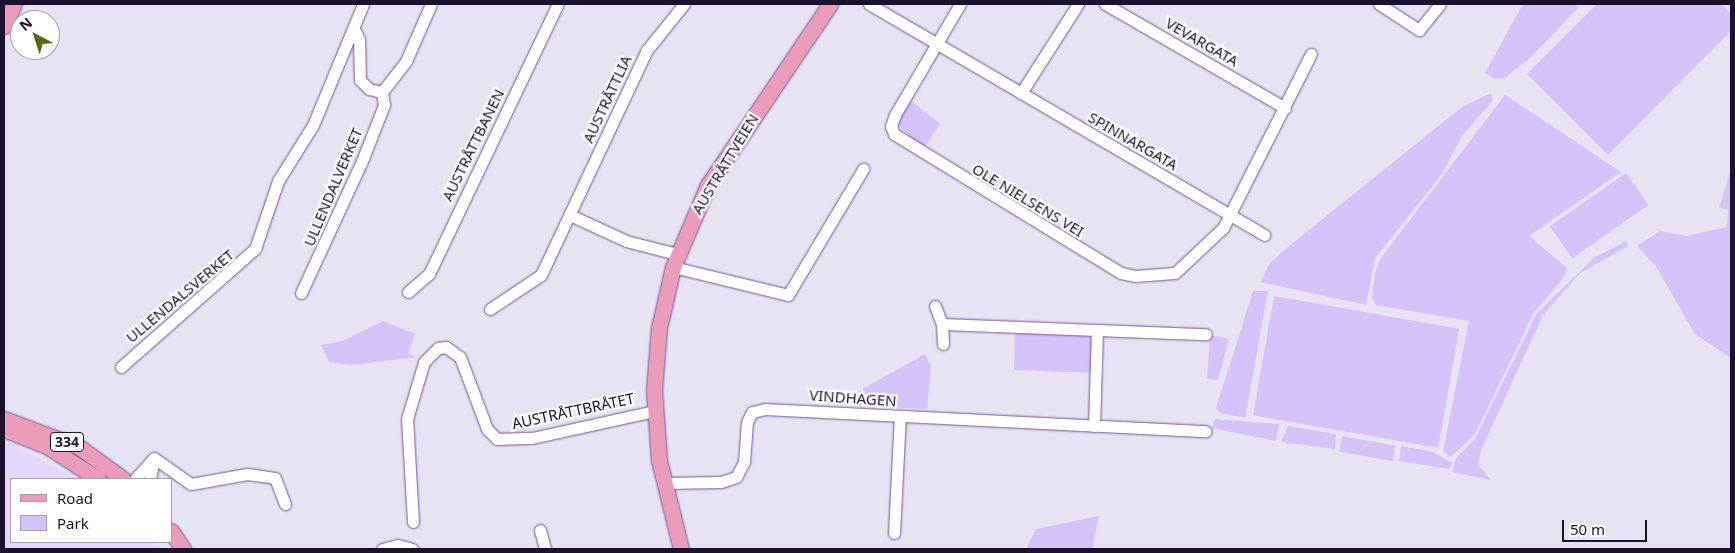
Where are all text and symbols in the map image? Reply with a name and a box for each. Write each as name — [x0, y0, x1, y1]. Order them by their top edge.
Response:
north arrow — [10, 10, 60, 60]
text: N — [15, 13, 36, 35]
street label: VEVARGATA — [1162, 14, 1242, 70]
street label: AUSTRÅTTLIA — [579, 52, 635, 146]
street label: AUSTRÅTTBANEN — [438, 86, 508, 204]
street label: SPINNARGATA — [1085, 108, 1181, 174]
street label: AUSTRÅTTVEIEN — [688, 110, 762, 218]
street label: ULLENDALVERKET — [300, 125, 366, 249]
street label: OLE NIELSENS VEI — [969, 160, 1087, 240]
street label: ULLENDALSVERKET — [122, 246, 238, 346]
street label: VINDHAGEN — [809, 386, 897, 410]
street label: AUSTRÅTTBRÅTET — [510, 389, 636, 433]
road number: 334 — [50, 431, 84, 454]
legend — [10, 478, 172, 543]
text: Road — [57, 488, 93, 508]
scale bar — [1565, 510, 1650, 542]
text: Park — [57, 513, 89, 533]
text: 50 m — [1570, 519, 1605, 539]

